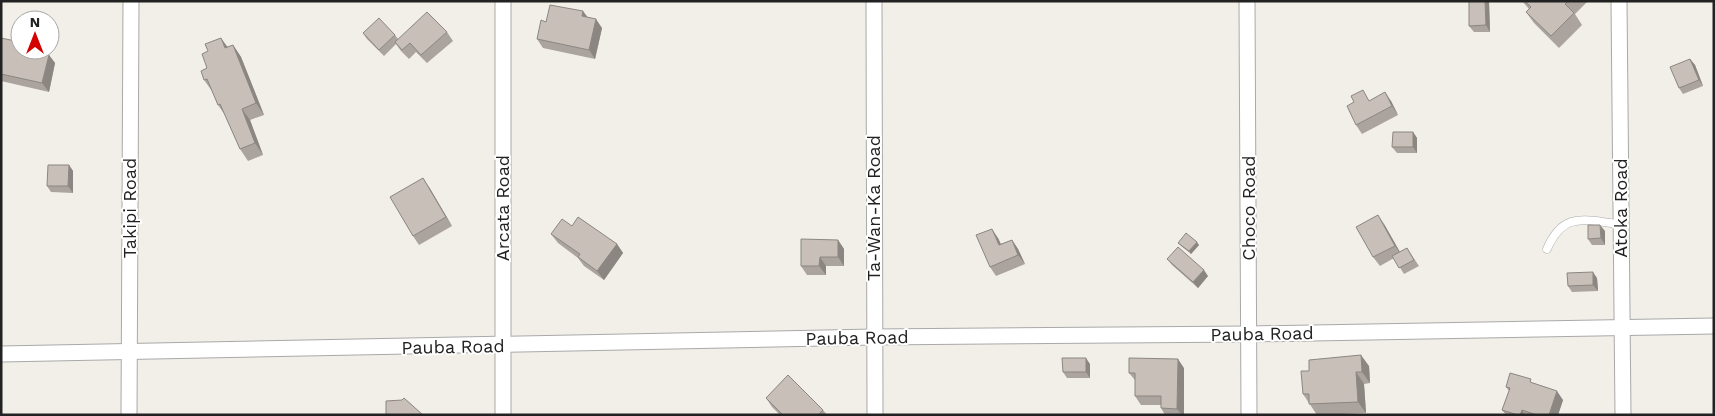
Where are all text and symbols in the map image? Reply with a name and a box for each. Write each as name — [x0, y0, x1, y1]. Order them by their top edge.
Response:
north arrow — [10, 10, 60, 60]
text: N — [30, 14, 40, 30]
street label: Ta-Wan-Ka Road — [863, 135, 884, 281]
street label: Arcata Road — [492, 155, 513, 261]
street label: Choco Road — [1238, 155, 1259, 261]
street label: Takipi Road — [119, 158, 140, 258]
street label: Atoka Road — [1610, 158, 1631, 258]
street label: Pauba Road — [1210, 322, 1314, 345]
street label: Pauba Road — [805, 326, 909, 349]
street label: Pauba Road — [401, 335, 505, 358]

